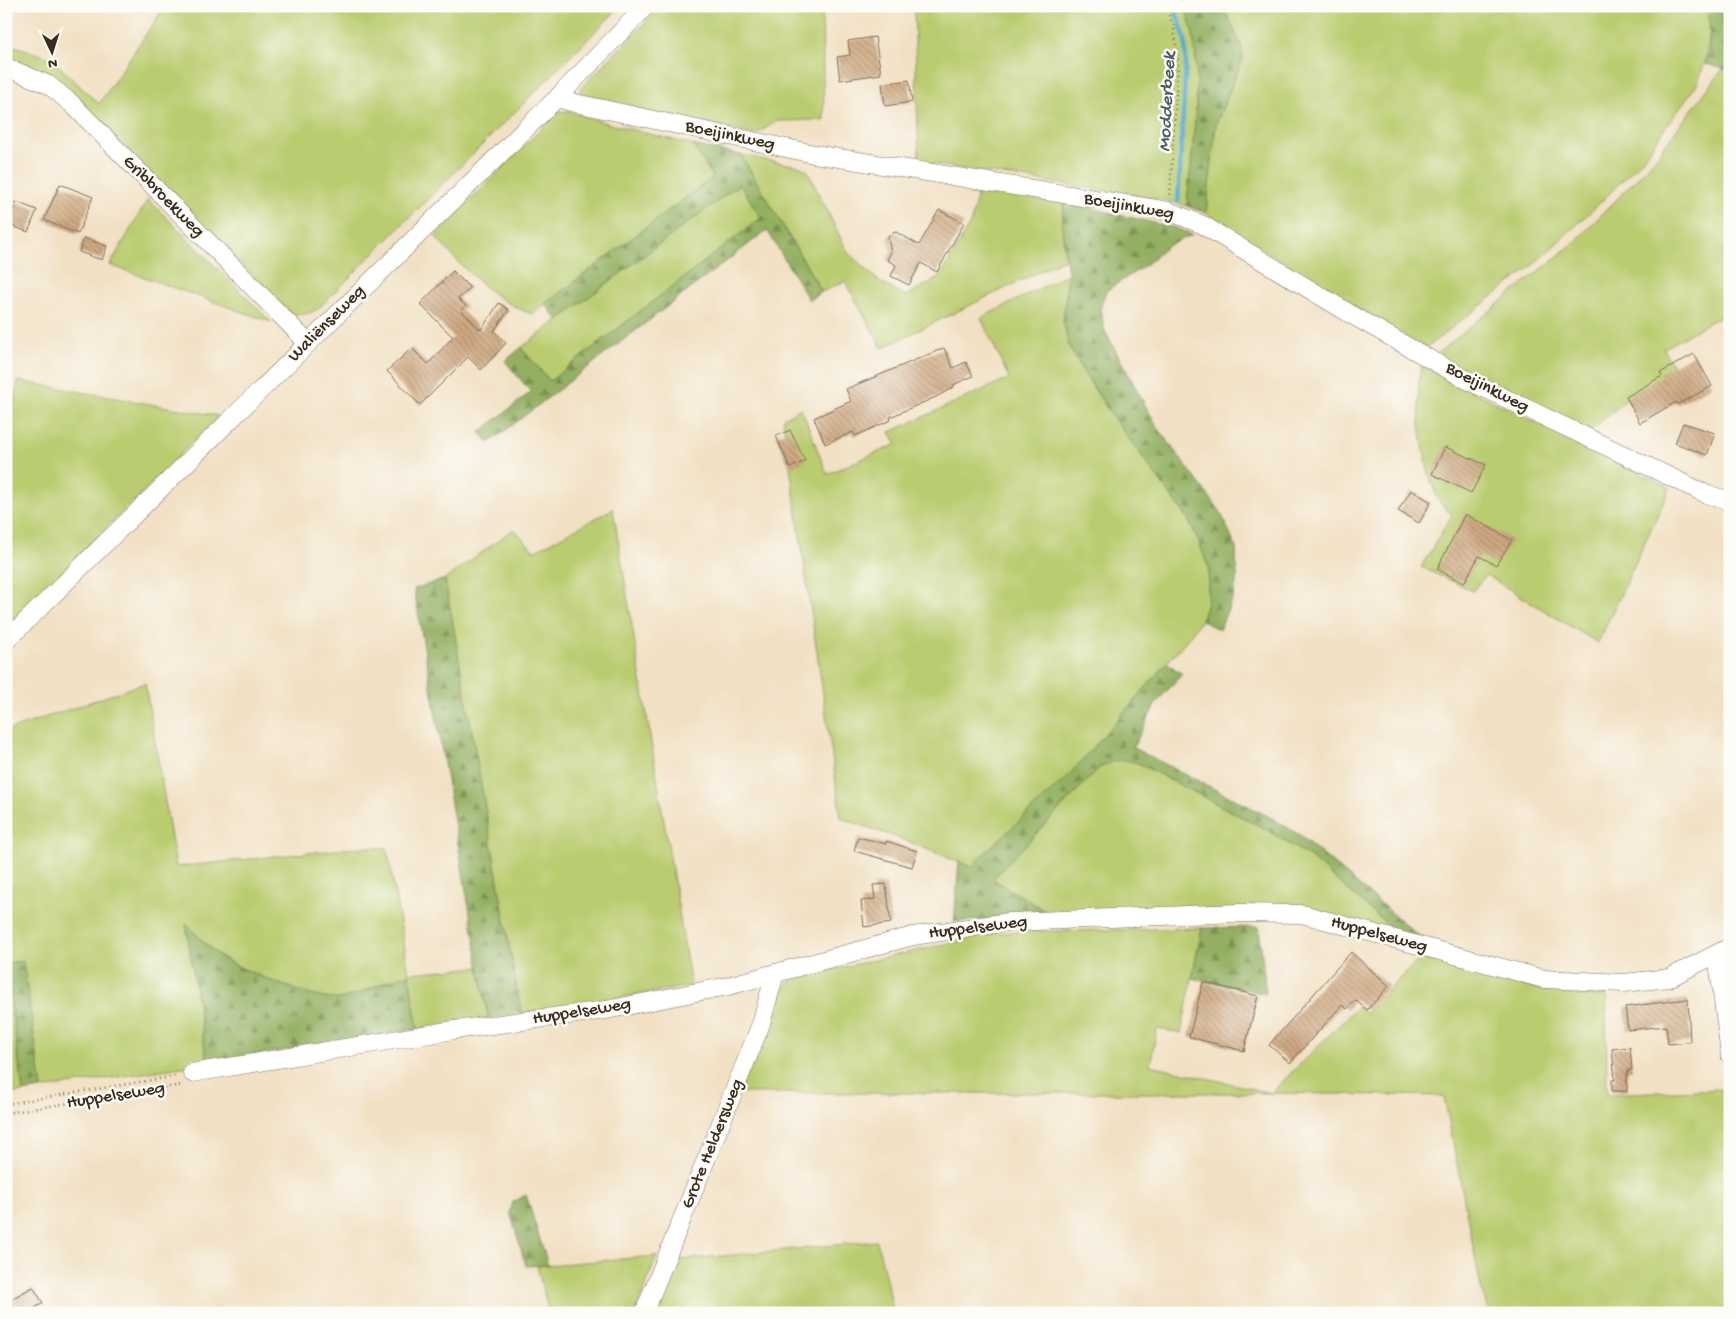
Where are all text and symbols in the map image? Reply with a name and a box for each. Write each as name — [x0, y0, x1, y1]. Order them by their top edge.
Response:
north arrow — [28, 28, 78, 78]
water label: Modderbeek — [1154, 50, 1182, 153]
text: N — [48, 54, 58, 71]
street label: Boeijinkweg — [682, 116, 777, 156]
street label: Gribbroekweg — [118, 152, 208, 242]
street label: Boeijinkweg — [1081, 189, 1176, 225]
street label: Waliënseweg — [284, 281, 370, 367]
street label: Boeijinkweg — [1441, 358, 1532, 418]
street label: Huppelseweg — [928, 912, 1028, 944]
street label: Huppelseweg — [1328, 912, 1430, 958]
street label: Huppelseweg — [531, 994, 633, 1030]
street label: Grote Heldersweg — [677, 1076, 749, 1212]
street label: Huppelseweg — [65, 1078, 167, 1114]

